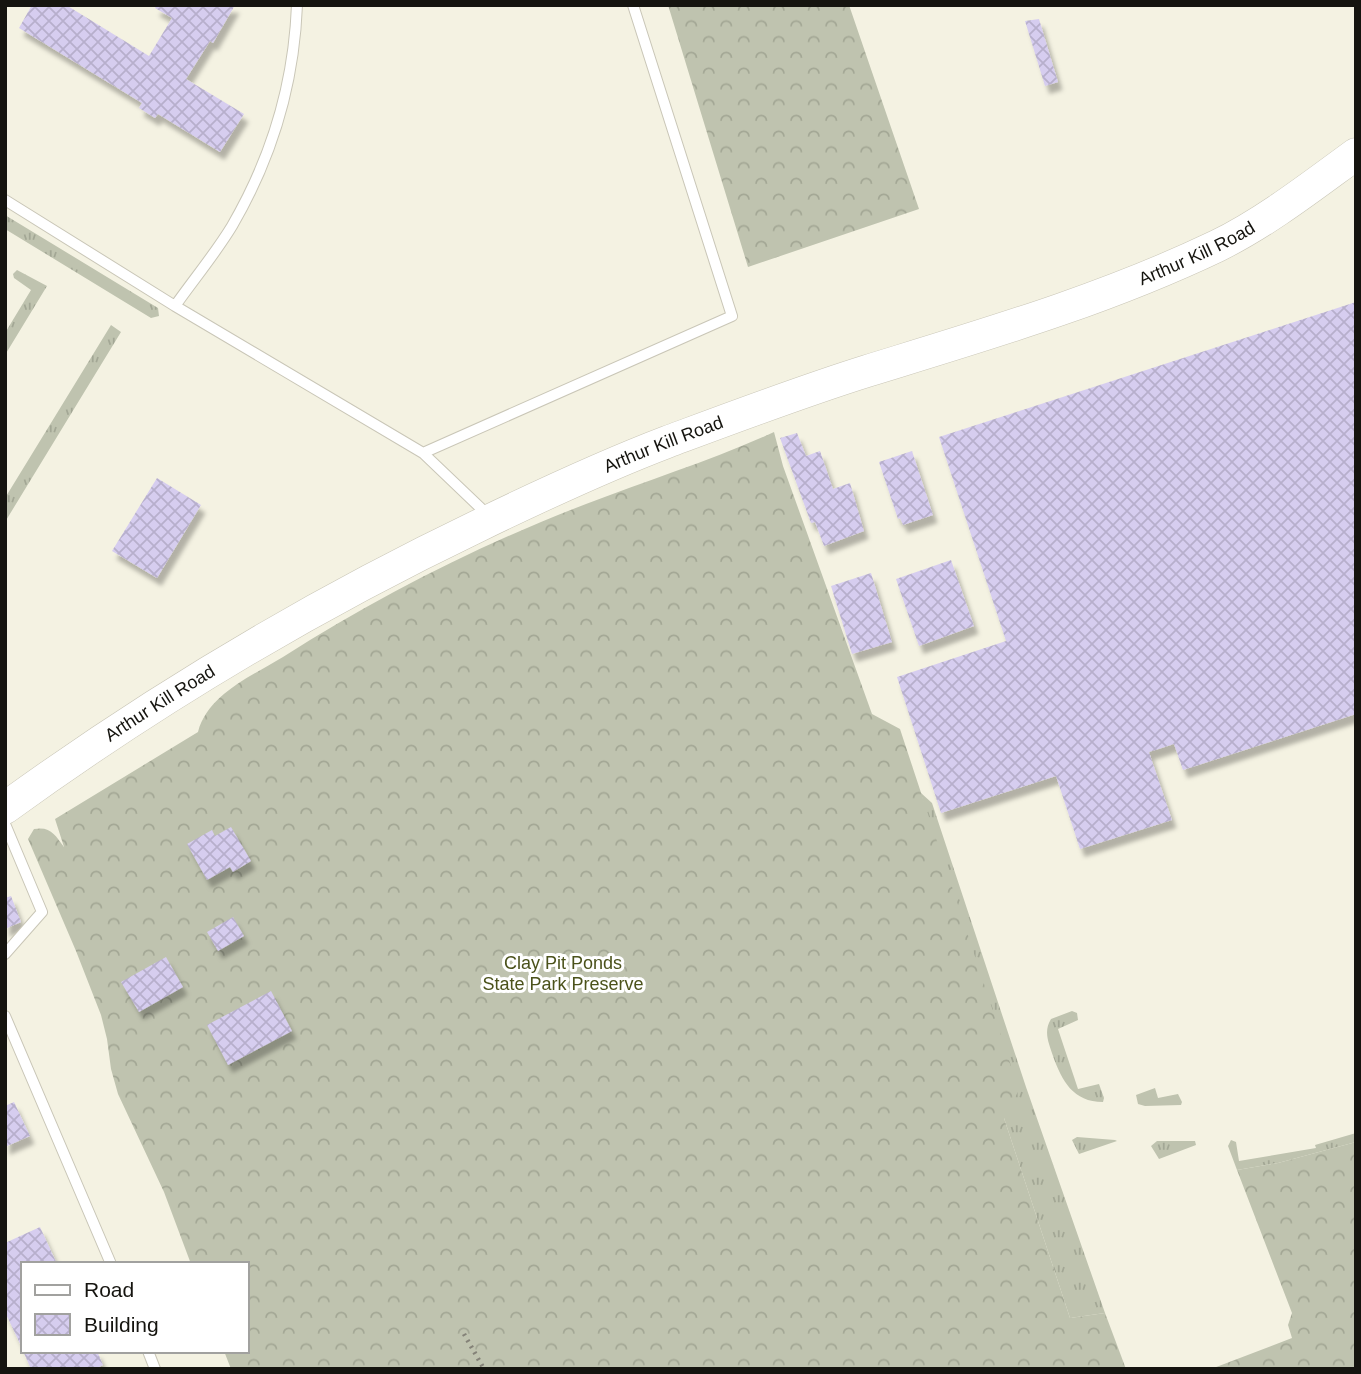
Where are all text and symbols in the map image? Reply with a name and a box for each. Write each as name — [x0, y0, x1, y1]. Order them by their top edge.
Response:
street label: Arthur Kill Road — [1136, 217, 1258, 289]
street label: Arthur Kill Road — [601, 412, 726, 477]
street label: Arthur Kill Road — [101, 661, 218, 746]
park label: Clay Pit Ponds State Park Preserve — [482, 953, 644, 994]
legend — [21, 1262, 248, 1353]
text: Road — [84, 1278, 134, 1301]
text: Building — [84, 1313, 159, 1336]

